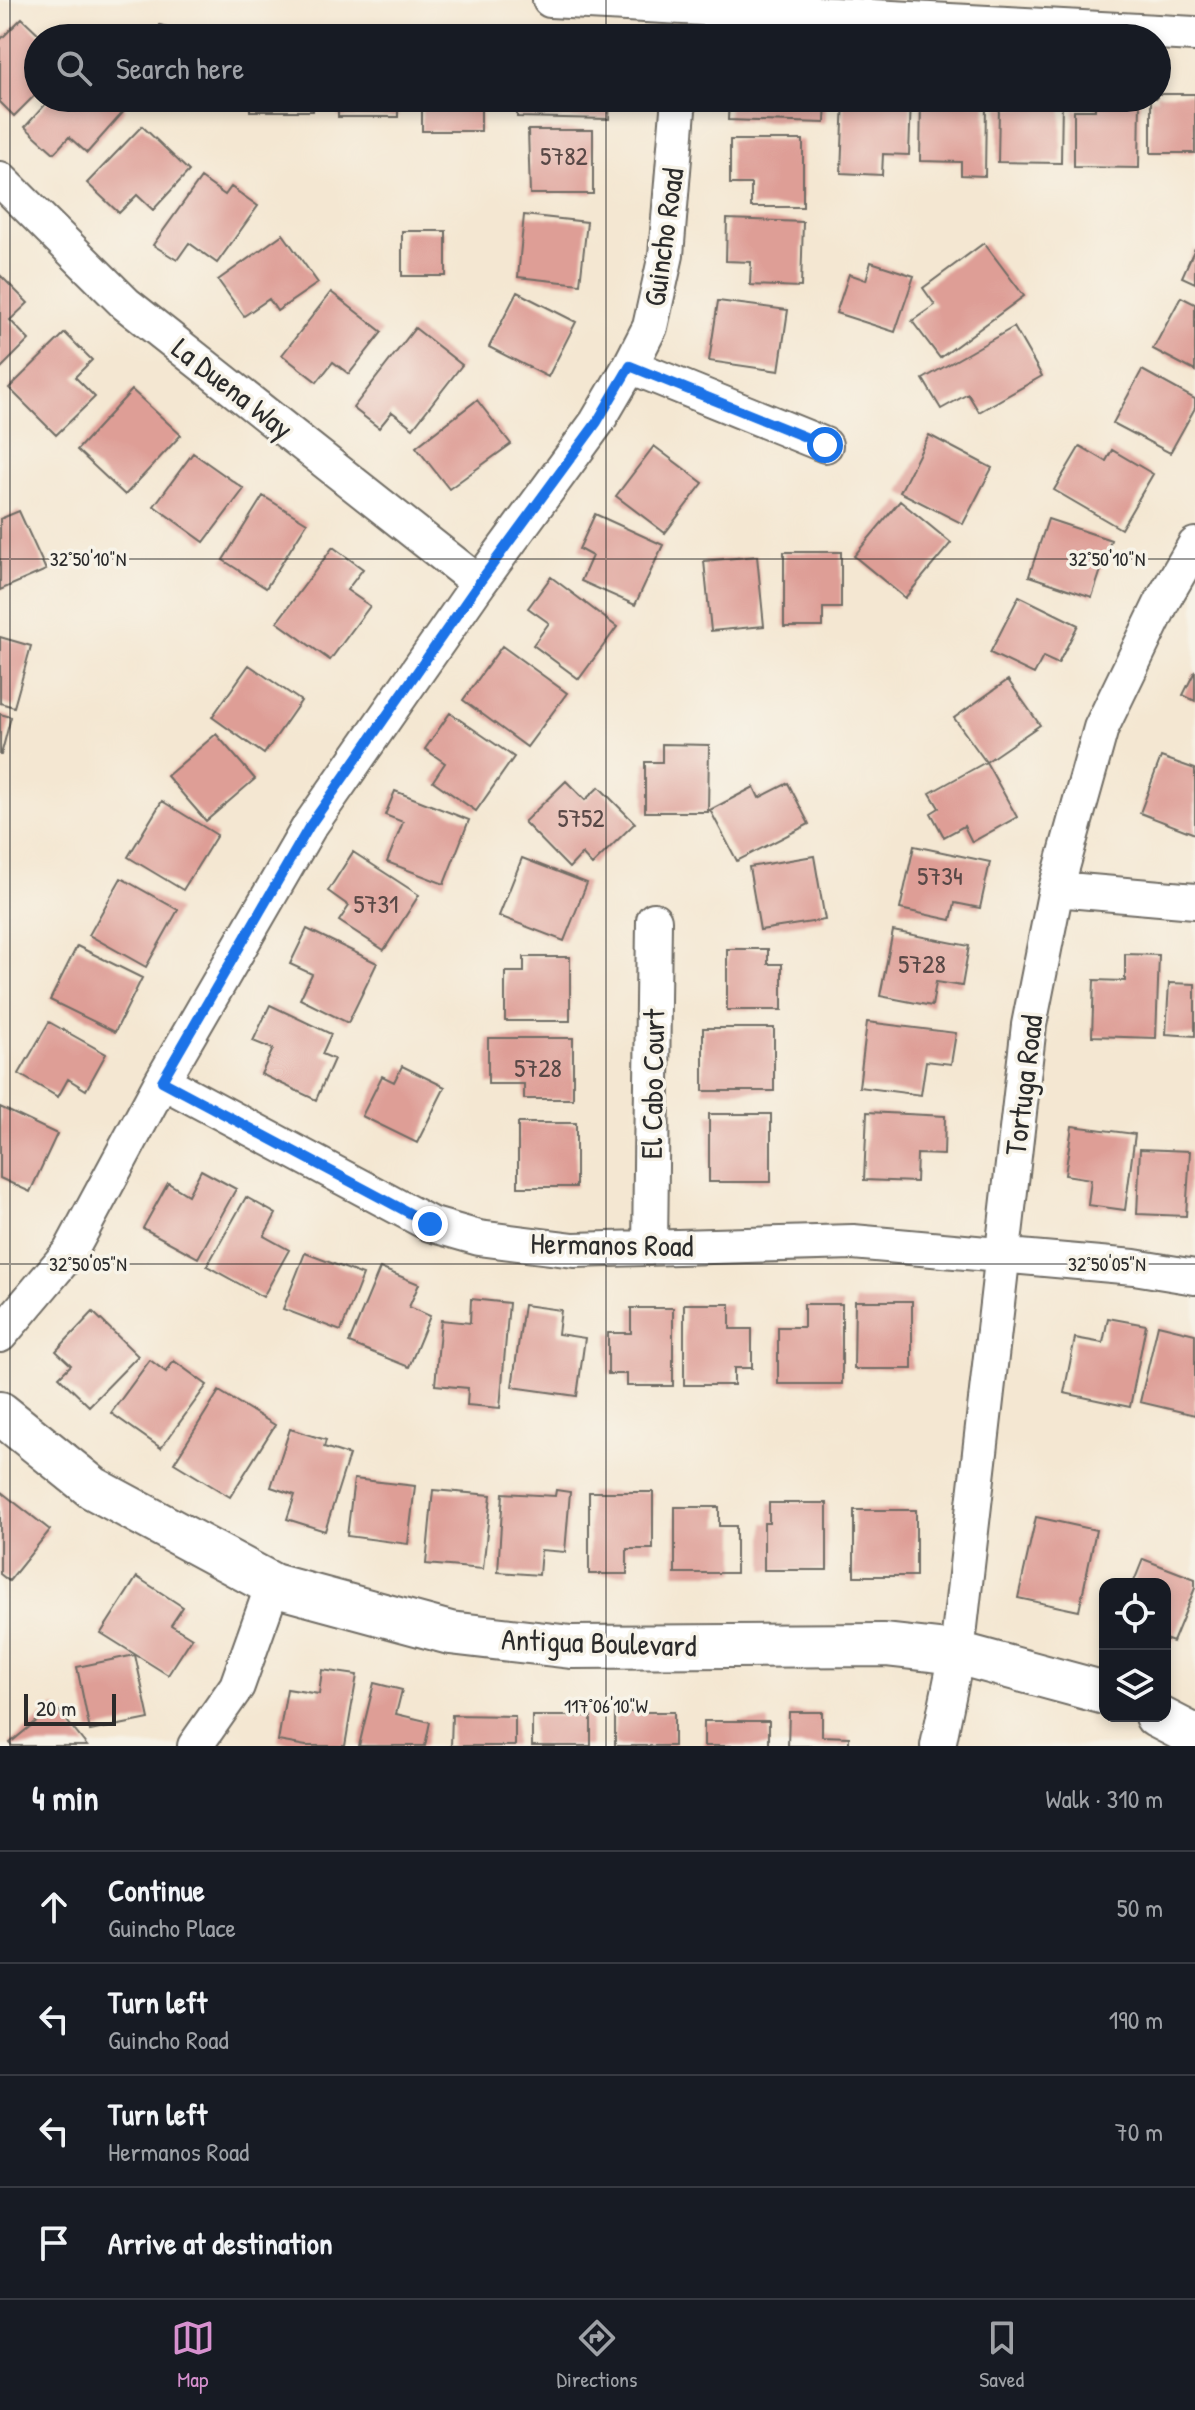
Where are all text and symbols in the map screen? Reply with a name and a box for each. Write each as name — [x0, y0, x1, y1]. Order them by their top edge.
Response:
search box — [24, 24, 1171, 112]
icon: search — [52, 46, 96, 90]
text: Search here — [116, 48, 244, 88]
house number: 5782 — [540, 138, 588, 173]
street label: Guincho Road — [634, 165, 693, 309]
street label: La Duena Way — [164, 328, 302, 448]
route start — [807, 427, 843, 463]
text: 32°50'10"N — [50, 545, 126, 572]
text: 32°50'10"N — [1069, 545, 1145, 572]
house number: 5752 — [557, 800, 605, 835]
house number: 5734 — [917, 858, 963, 893]
house number: 5731 — [354, 886, 398, 921]
house number: 5728 — [898, 946, 946, 981]
street label: El Cabo Court — [631, 1008, 673, 1159]
street label: Tortuga Road — [995, 1012, 1051, 1158]
house number: 5728 — [514, 1050, 562, 1085]
route end — [412, 1206, 448, 1242]
street label: Hermanos Road — [530, 1223, 694, 1265]
text: 32°50'05"N — [49, 1250, 127, 1277]
text: 32°50'05"N — [1068, 1250, 1146, 1277]
map controls — [1099, 1578, 1171, 1722]
button: locate — [1099, 1578, 1171, 1650]
street label: Antigua Boulevard — [501, 1619, 698, 1665]
button: layers — [1099, 1650, 1171, 1722]
scale bar — [24, 1690, 116, 1726]
text: 117°06'10"W — [564, 1692, 649, 1719]
text: 20 m — [36, 1693, 76, 1723]
text: 4 min — [32, 1775, 99, 1821]
text: Walk · 310 m — [1046, 1781, 1163, 1816]
text: Continue — [108, 1870, 205, 1910]
icon: ahead — [32, 1885, 76, 1929]
text: 50 m — [1117, 1890, 1163, 1925]
text: Guincho Place — [108, 1910, 236, 1945]
text: Turn left — [108, 1982, 207, 2022]
icon: left — [32, 1997, 76, 2041]
text: 190 m — [1109, 2002, 1163, 2037]
text: Guincho Road — [108, 2022, 229, 2057]
text: Turn left — [108, 2094, 207, 2134]
icon: left — [32, 2109, 76, 2153]
text: 70 m — [1115, 2114, 1163, 2149]
text: Hermanos Road — [108, 2134, 249, 2169]
icon: arrive — [32, 2221, 76, 2265]
text: Arrive at destination — [108, 2223, 333, 2263]
tab: Map — [171, 2316, 215, 2394]
tab: Directions — [557, 2316, 638, 2394]
tab: Saved — [979, 2316, 1024, 2394]

